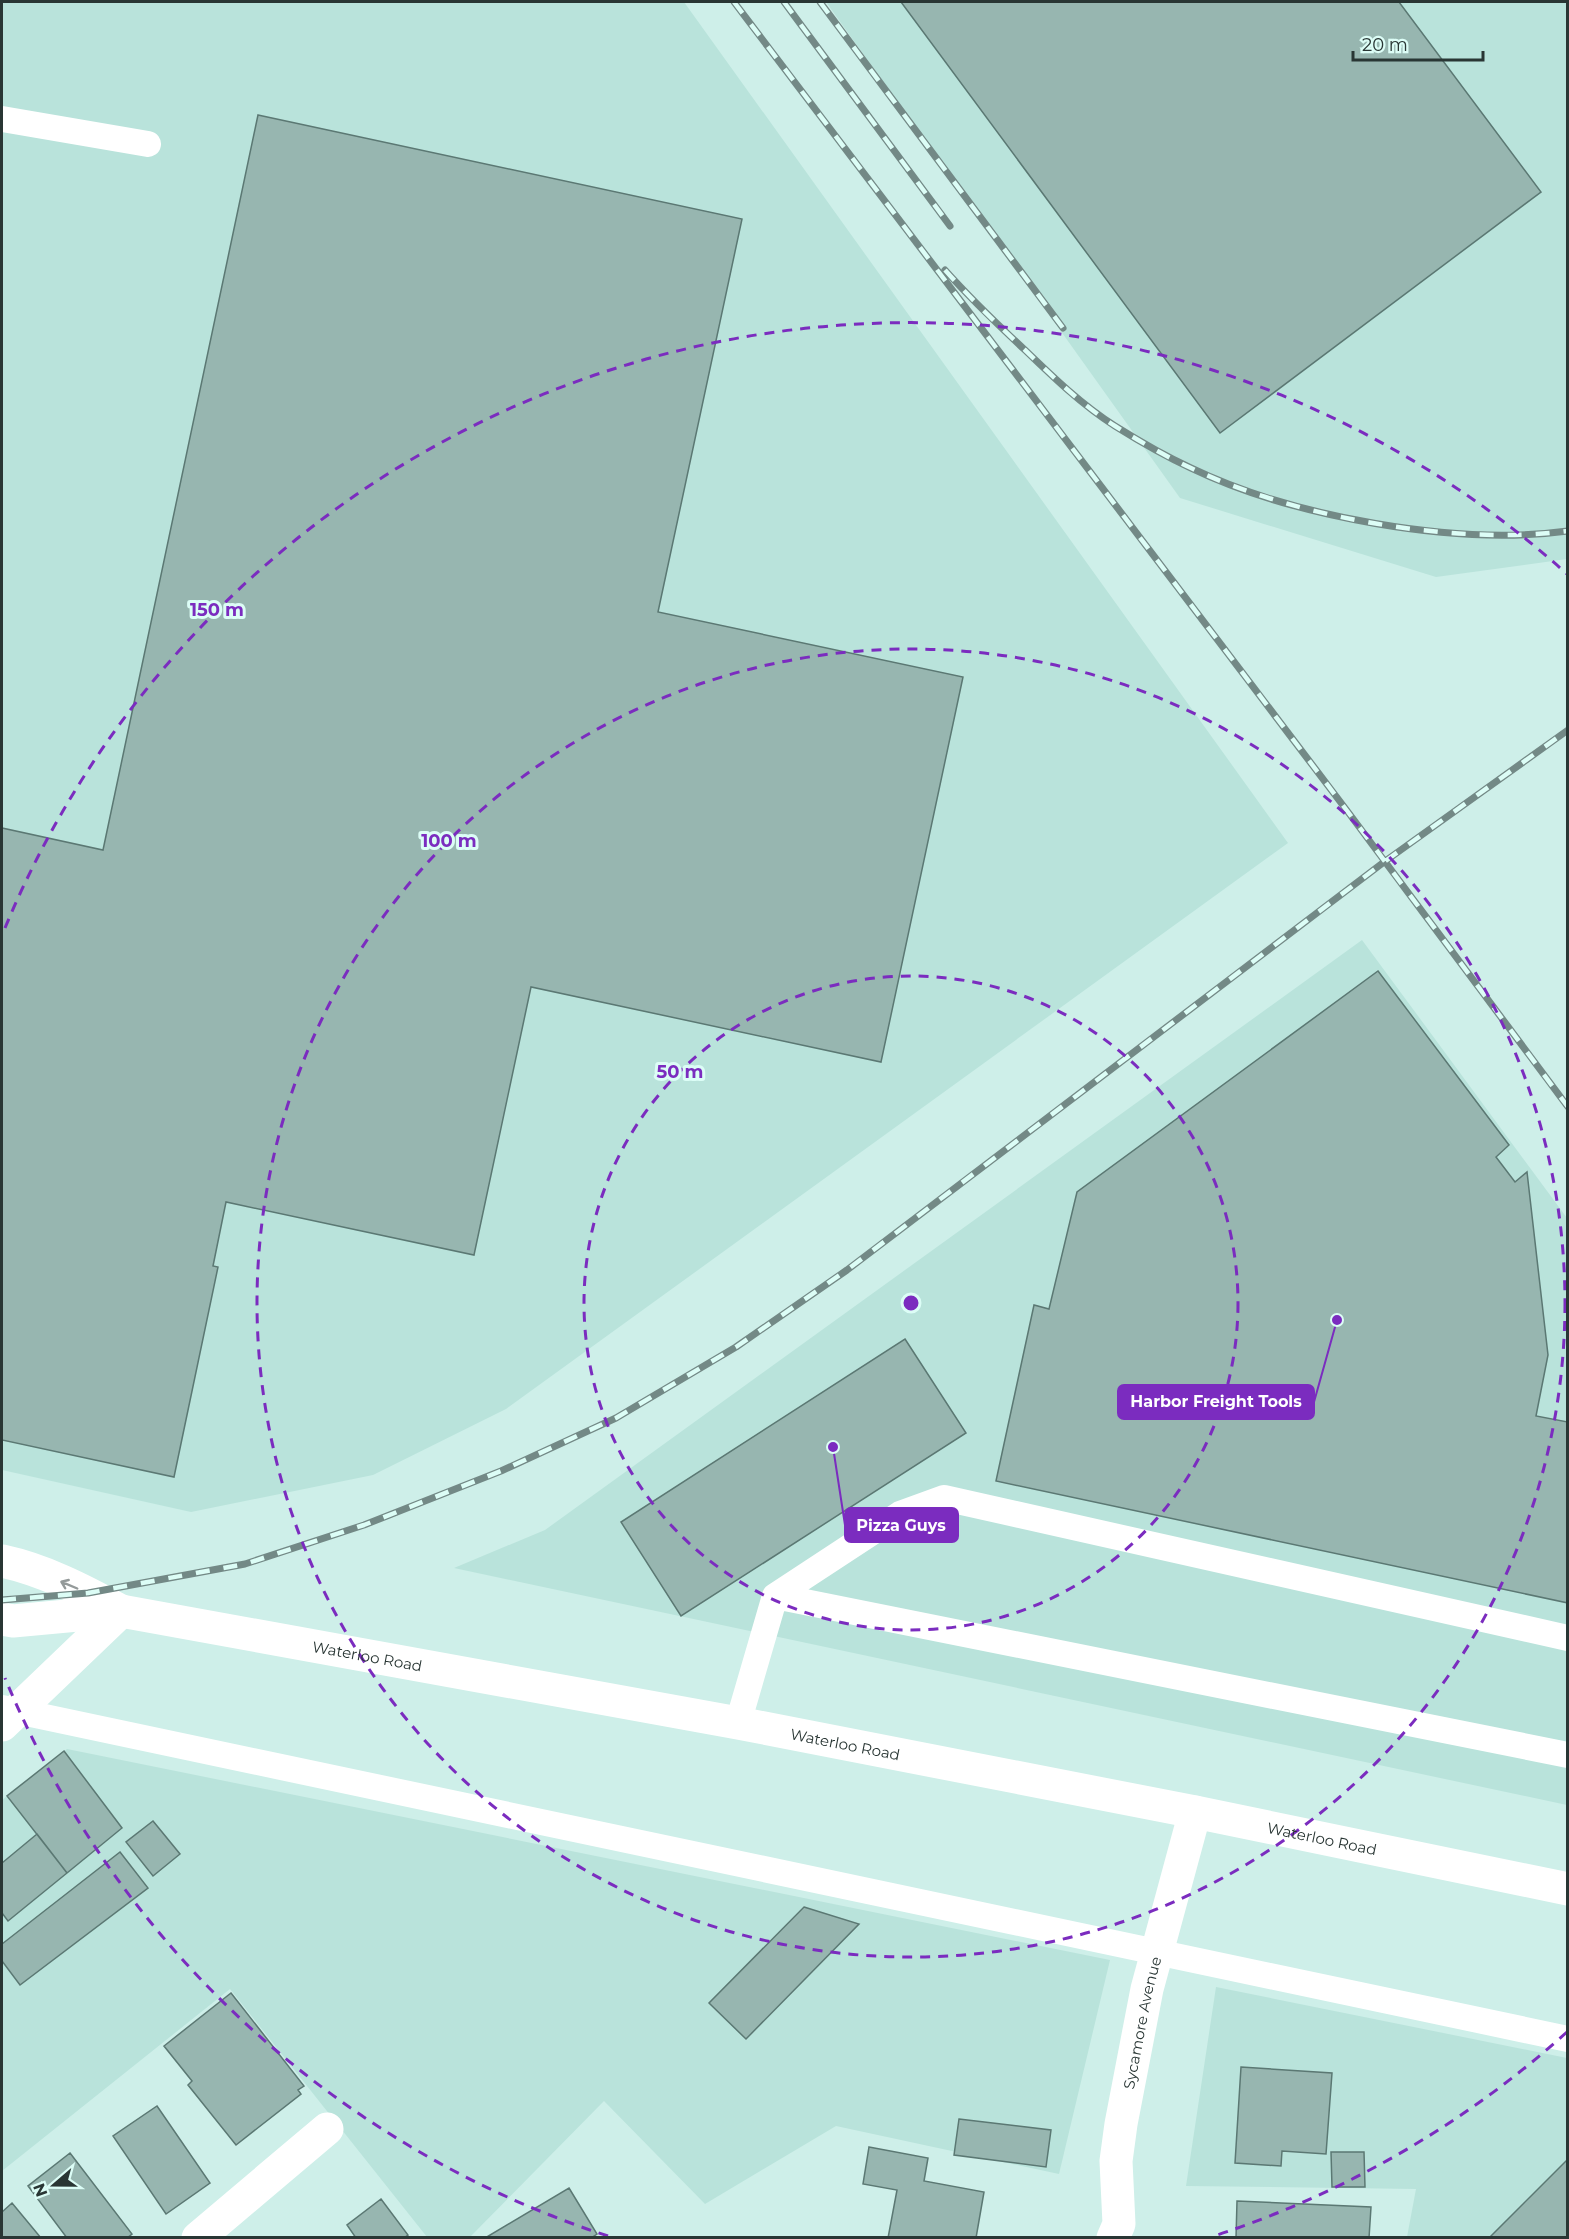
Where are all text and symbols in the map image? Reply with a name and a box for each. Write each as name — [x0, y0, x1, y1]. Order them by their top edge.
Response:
scale bar — [1353, 24, 1484, 62]
text: 20 m — [1362, 34, 1408, 56]
text: 150 m — [190, 599, 244, 621]
text: 100 m — [421, 830, 477, 852]
text: 50 m — [657, 1061, 703, 1083]
centre of rings — [901, 1293, 921, 1313]
callout: Harbor Freight Tools — [1118, 1385, 1314, 1419]
text: Harbor Freight Tools — [1130, 1392, 1302, 1411]
callout: Pizza Guys — [845, 1508, 958, 1542]
text: Pizza Guys — [856, 1516, 946, 1535]
one-way arrow — [60, 1578, 78, 1590]
street label: Waterloo Road — [311, 1636, 424, 1675]
street label: Waterloo Road — [789, 1724, 902, 1764]
street label: Waterloo Road — [1265, 1818, 1379, 1859]
street label: Sycamore Avenue — [1118, 1954, 1165, 2091]
north arrow — [24, 2155, 84, 2215]
text: N — [29, 2181, 52, 2199]

